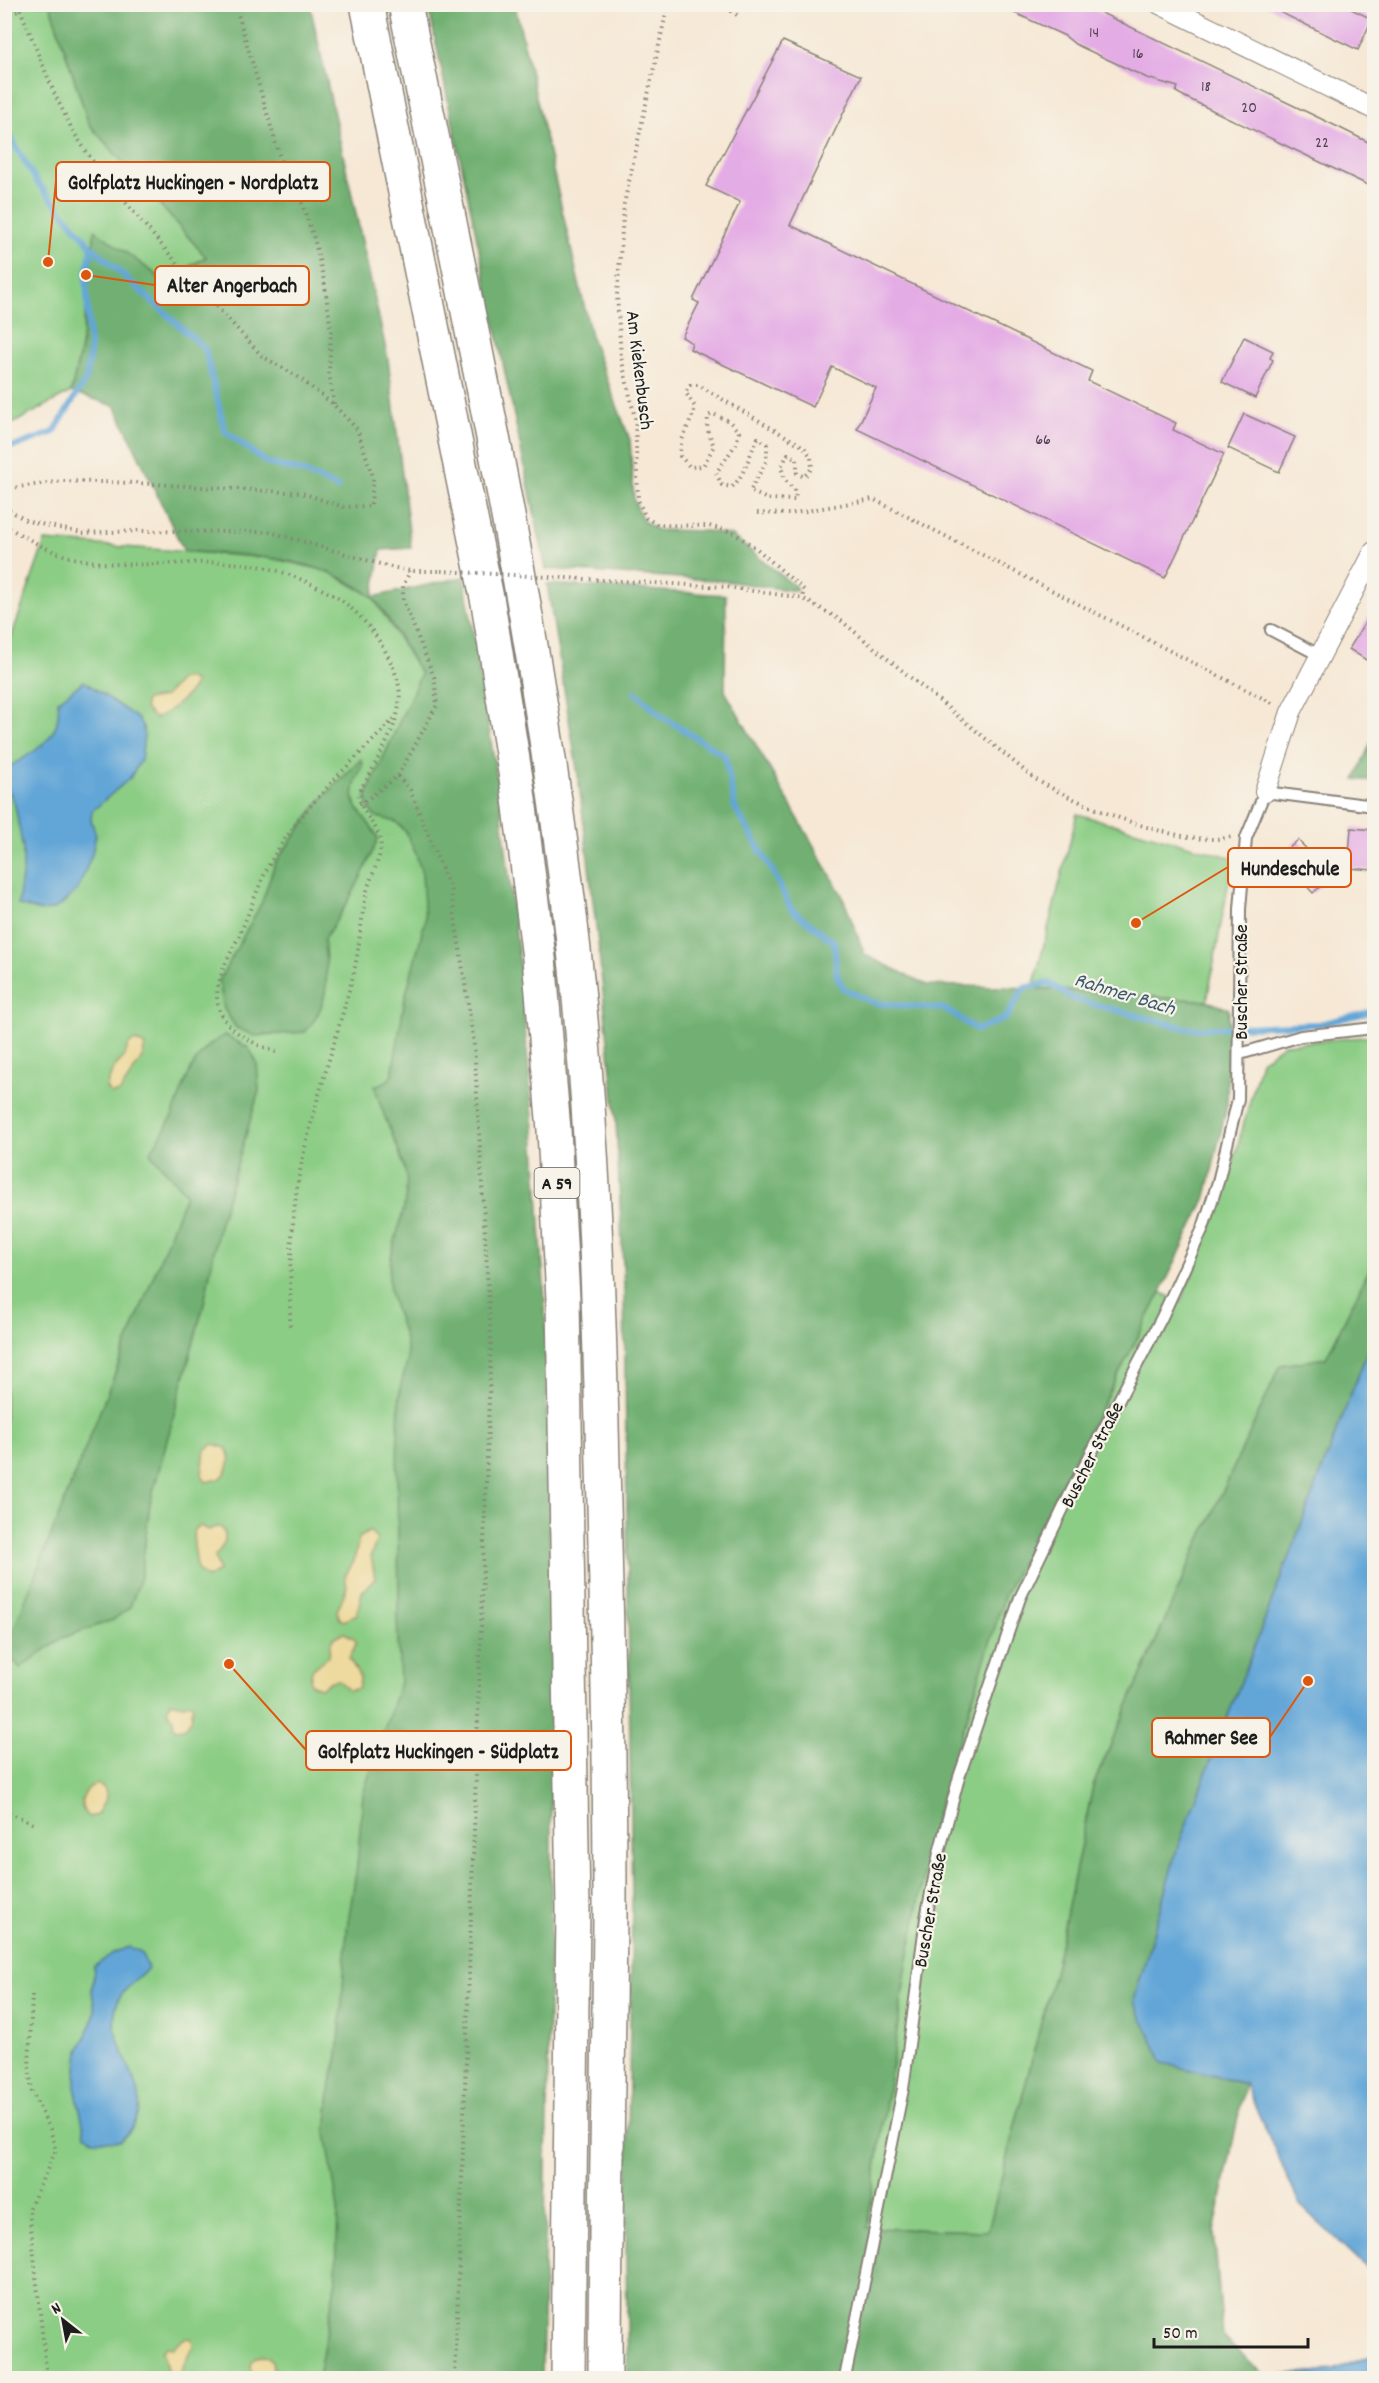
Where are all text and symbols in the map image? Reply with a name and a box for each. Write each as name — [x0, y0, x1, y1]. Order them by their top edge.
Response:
house number: 14 — [1089, 22, 1099, 45]
house number: 16 — [1132, 43, 1144, 66]
house number: 18 — [1201, 76, 1211, 99]
house number: 20 — [1241, 97, 1257, 120]
house number: 22 — [1315, 132, 1329, 155]
callout: Golfplatz Huckingen - Nordplatz — [56, 162, 330, 201]
text: Golfplatz Huckingen - Nordplatz — [68, 170, 319, 200]
callout: Alter Angerbach — [155, 266, 309, 305]
text: Alter Angerbach — [167, 273, 298, 303]
street label: Am Kiekenbusch — [617, 309, 659, 432]
house number: 66 — [1035, 429, 1051, 452]
callout: Hundeschule — [1228, 848, 1351, 887]
text: Hundeschule — [1241, 856, 1339, 886]
street label: Buscher Straße — [1229, 924, 1257, 1040]
water label: Rahmer Bach — [1070, 966, 1179, 1026]
road number: A 59 — [534, 1168, 580, 1198]
street label: Buscher Straße — [1055, 1397, 1133, 1513]
callout: Rahmer See — [1152, 1718, 1270, 1757]
text: Rahmer See — [1164, 1725, 1258, 1755]
callout: Golfplatz Huckingen - Südplatz — [306, 1731, 571, 1770]
text: Golfplatz Huckingen - Südplatz — [317, 1739, 560, 1769]
street label: Buscher Straße — [908, 1851, 956, 1970]
north arrow — [33, 2290, 93, 2350]
text: N — [47, 2297, 66, 2321]
scale bar — [1154, 2311, 1308, 2349]
text: 50 m — [1163, 2322, 1198, 2347]

